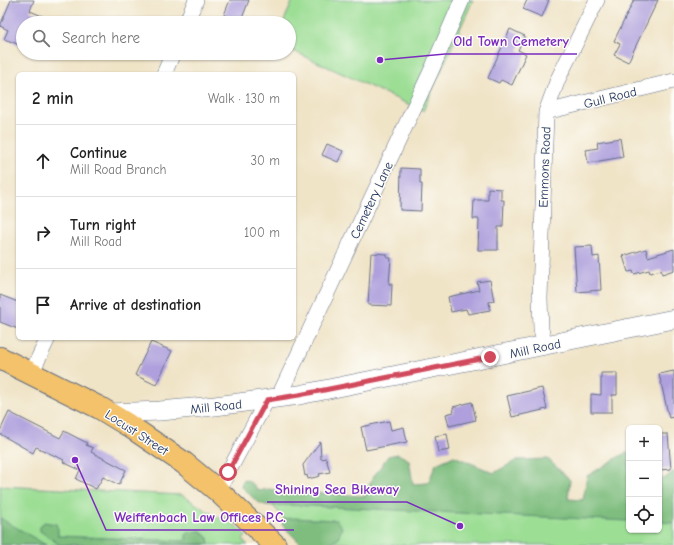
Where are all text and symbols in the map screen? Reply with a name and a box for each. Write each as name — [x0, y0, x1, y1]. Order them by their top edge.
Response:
search box — [16, 16, 296, 60]
icon: search — [30, 27, 52, 49]
callout: Old Town Cemetery — [445, 28, 577, 54]
text: Search here — [62, 29, 140, 47]
text: Old Town Cemetery — [453, 33, 569, 50]
street label: Gull Road — [582, 84, 638, 111]
text: 2 min — [32, 89, 73, 108]
text: Walk · 130 m — [208, 91, 280, 106]
street label: Emmons Road — [536, 126, 553, 208]
text: Continue — [70, 144, 127, 162]
icon: ahead — [32, 150, 54, 172]
text: 30 m — [250, 153, 280, 168]
street label: Cemetery Lane — [347, 159, 396, 241]
text: Mill Road Branch — [70, 162, 166, 177]
text: Turn right — [70, 216, 136, 234]
icon: right — [32, 222, 54, 244]
text: 100 m — [244, 225, 280, 240]
text: Mill Road — [70, 234, 122, 249]
icon: arrive — [32, 294, 54, 316]
text: Arrive at destination — [70, 296, 201, 314]
street label: Mill Road — [508, 336, 562, 361]
route end — [481, 348, 499, 366]
street label: Mill Road — [189, 396, 243, 417]
street label: Locust Street — [102, 406, 172, 459]
map controls — [626, 425, 662, 533]
button: + — [626, 425, 662, 461]
button: − — [626, 461, 662, 497]
route start — [219, 463, 237, 481]
callout: Shining Sea Bikeway — [267, 476, 407, 502]
text: Shining Sea Bikeway — [275, 481, 400, 498]
button: locate — [626, 497, 662, 533]
callout: Weiffenbach Law Offices P.C. — [106, 504, 294, 530]
text: Weiffenbach Law Offices P.C. — [114, 509, 286, 526]

